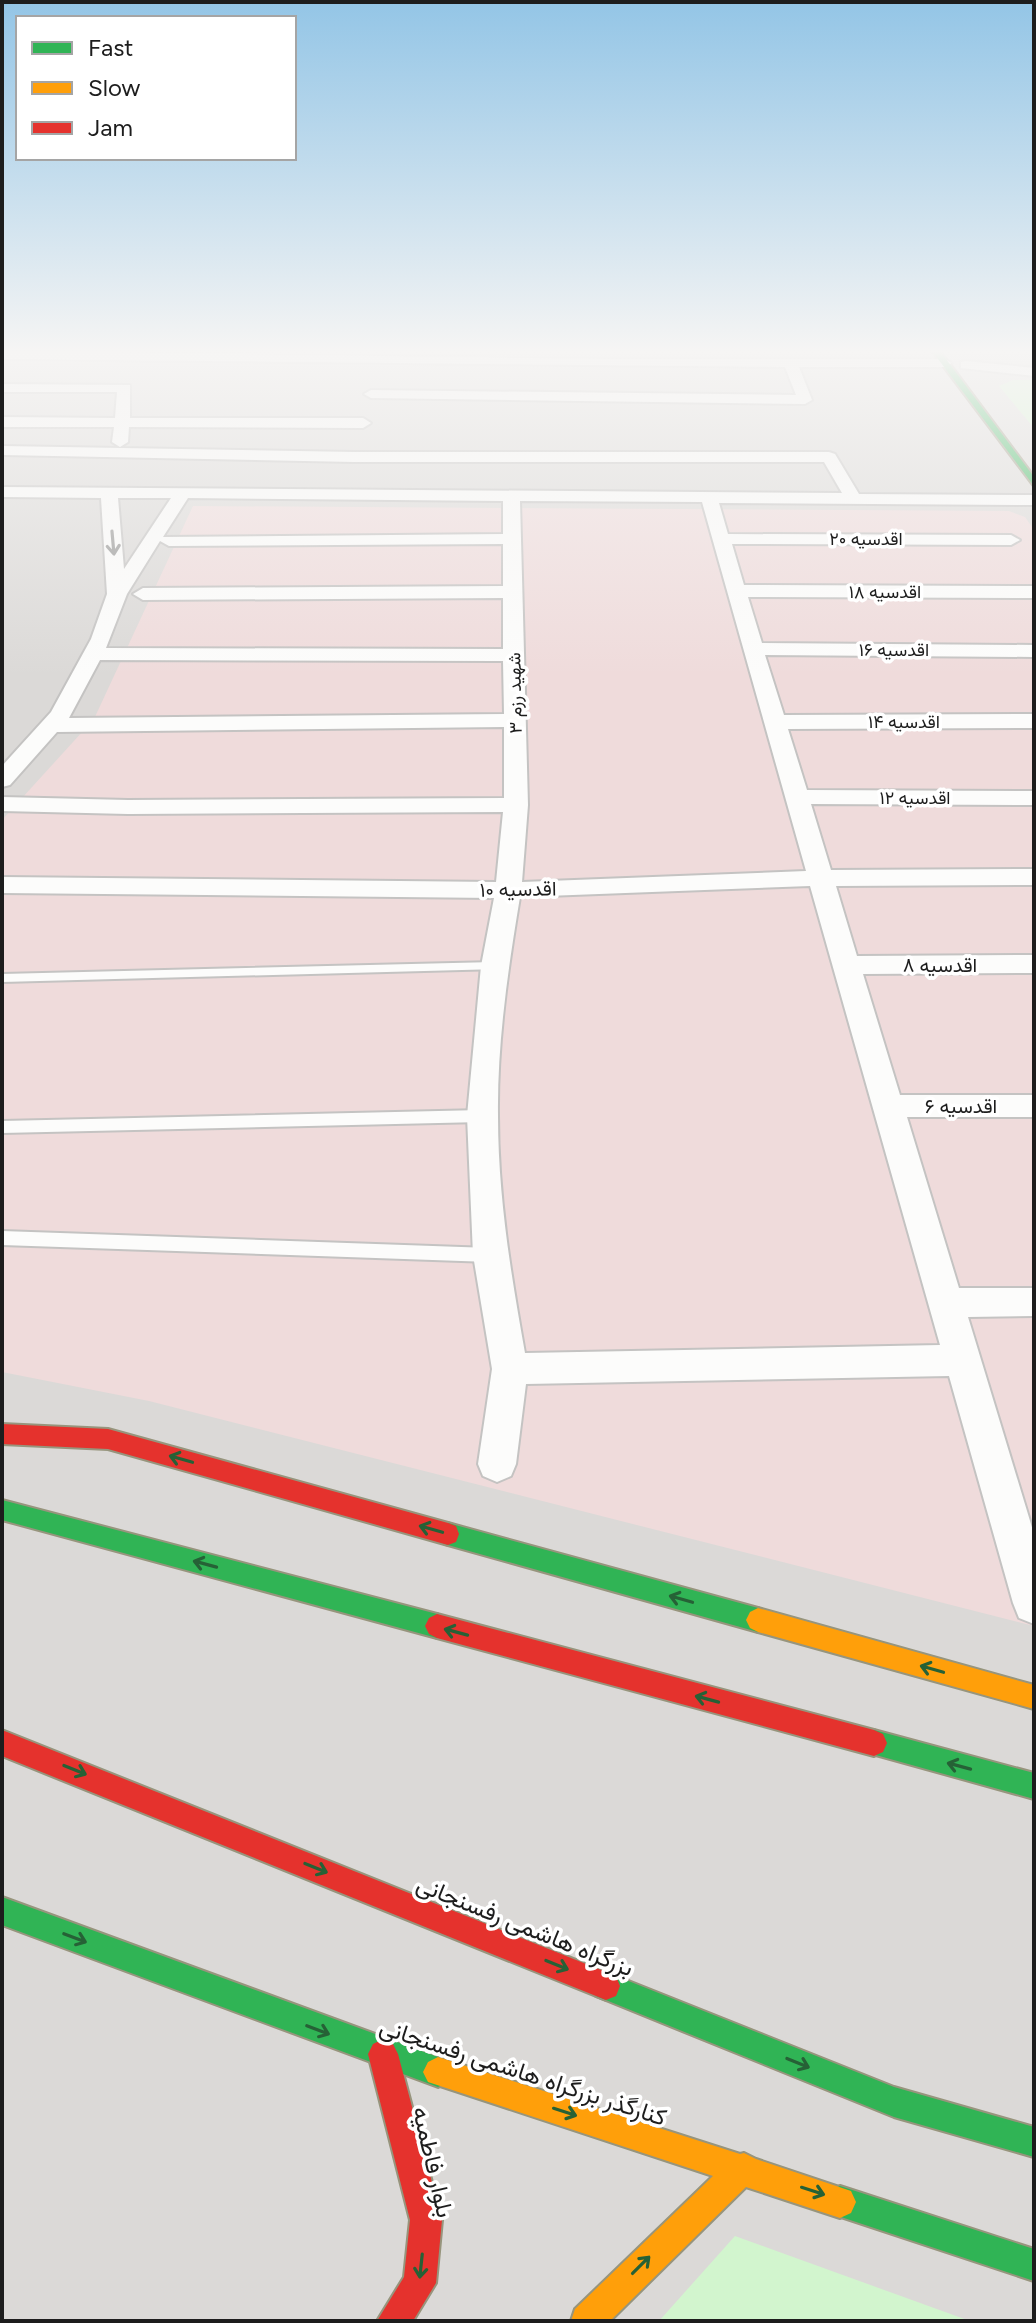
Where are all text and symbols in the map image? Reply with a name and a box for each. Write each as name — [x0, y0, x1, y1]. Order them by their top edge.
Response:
legend — [16, 16, 296, 160]
text: Fast — [88, 33, 133, 62]
text: Slow — [88, 73, 141, 102]
text: Jam — [88, 113, 133, 142]
street label: اقدسیه ۲۰ — [829, 528, 903, 550]
one-way arrow — [106, 529, 121, 556]
street label: اقدسیه ۱۸ — [849, 581, 921, 603]
street label: اقدسیه ۱۶ — [859, 639, 929, 661]
street label: شهید رزم ۳ — [503, 652, 528, 734]
street label: اقدسیه ۱۴ — [868, 711, 940, 733]
street label: اقدسیه ۱۲ — [879, 787, 951, 809]
street label: اقدسیه ۱۰ — [479, 876, 557, 902]
street label: اقدسیه ۸ — [903, 953, 977, 977]
street label: اقدسیه ۶ — [925, 1094, 997, 1118]
one-way arrow — [168, 1451, 194, 1466]
one-way arrow — [419, 1521, 444, 1535]
one-way arrow — [193, 1556, 219, 1571]
one-way arrow — [669, 1591, 695, 1606]
one-way arrow — [444, 1623, 470, 1638]
one-way arrow — [919, 1661, 945, 1676]
one-way arrow — [695, 1690, 721, 1705]
one-way arrow — [946, 1758, 972, 1773]
one-way arrow — [62, 1764, 87, 1779]
one-way arrow — [303, 1862, 328, 1876]
street label: بزرگراه هاشمی رفسنجانی — [412, 1869, 638, 1983]
one-way arrow — [62, 1932, 87, 1946]
one-way arrow — [544, 1959, 569, 1974]
street label: کنارگذر بزرگراه هاشمی رفسنجانی — [376, 2011, 670, 2133]
one-way arrow — [305, 2023, 330, 2038]
one-way arrow — [785, 2057, 810, 2071]
street label: بلوار فاطمیه — [406, 2104, 460, 2220]
one-way arrow — [552, 2105, 577, 2120]
one-way arrow — [800, 2185, 825, 2200]
one-way arrow — [414, 2252, 429, 2279]
one-way arrow — [632, 2255, 651, 2275]

